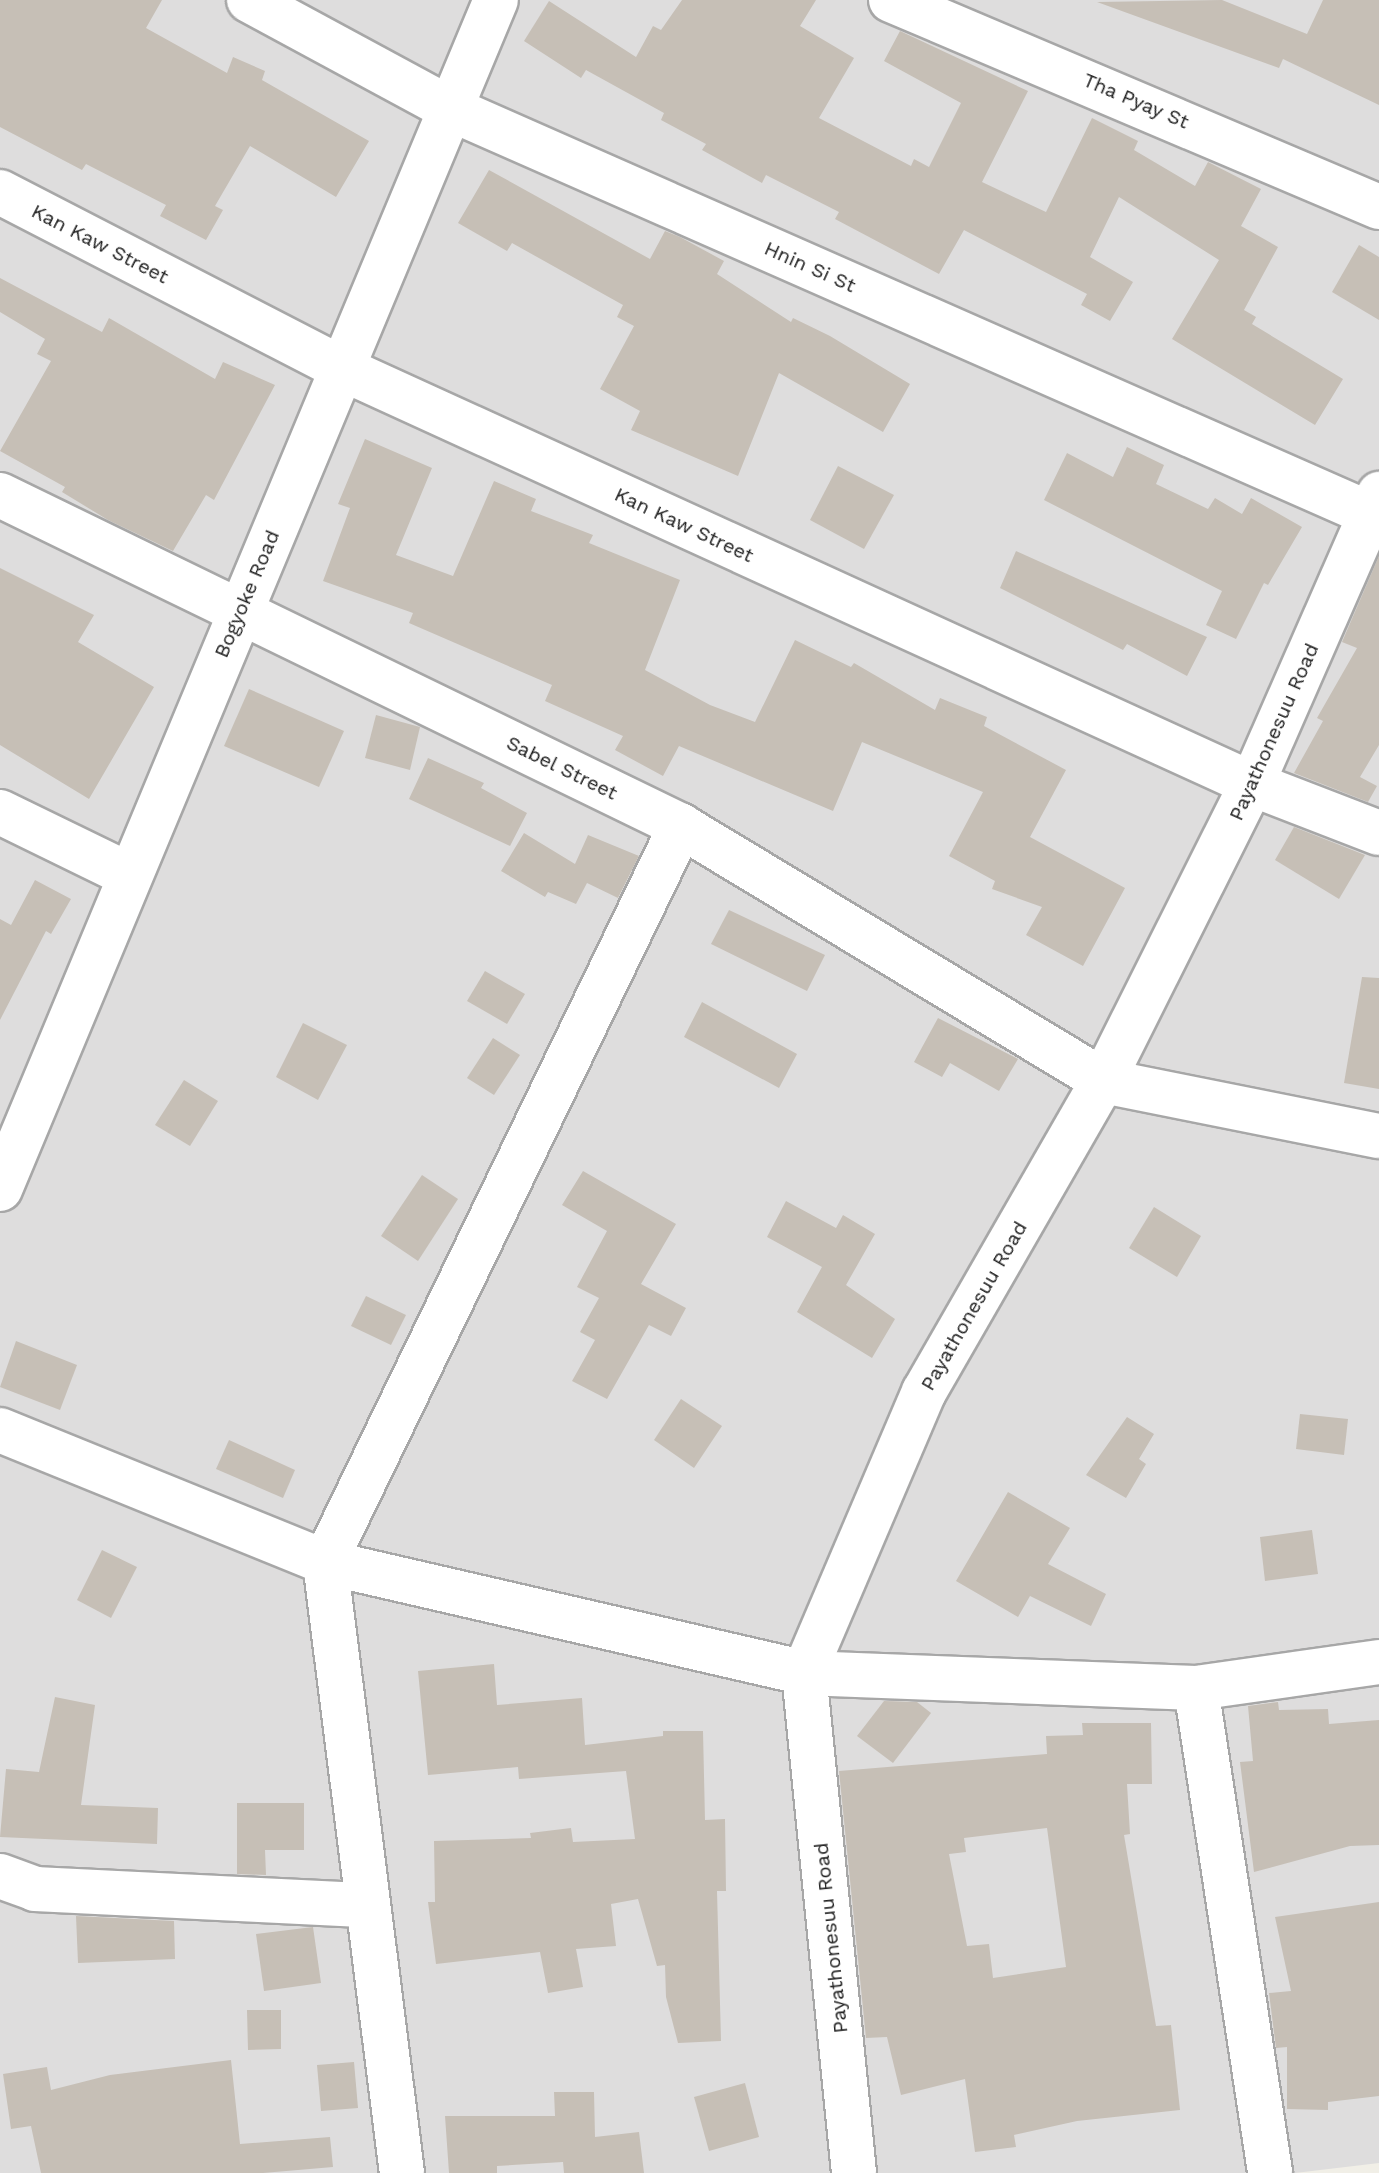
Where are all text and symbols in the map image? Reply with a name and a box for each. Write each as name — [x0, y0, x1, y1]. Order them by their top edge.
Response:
street label: Tha Pyay St — [1079, 68, 1193, 134]
street label: Kan Kaw Street — [27, 199, 173, 289]
street label: Hnin Si St — [761, 236, 859, 298]
street label: Kan Kaw Street — [610, 482, 758, 568]
street label: Bogyoke Road — [209, 527, 285, 661]
street label: Payathonesuu Road — [1224, 640, 1324, 824]
street label: Sabel Street — [502, 731, 622, 805]
street label: Payathonesuu Road — [916, 1217, 1032, 1395]
street label: Payathonesuu Road — [809, 1842, 853, 2034]

